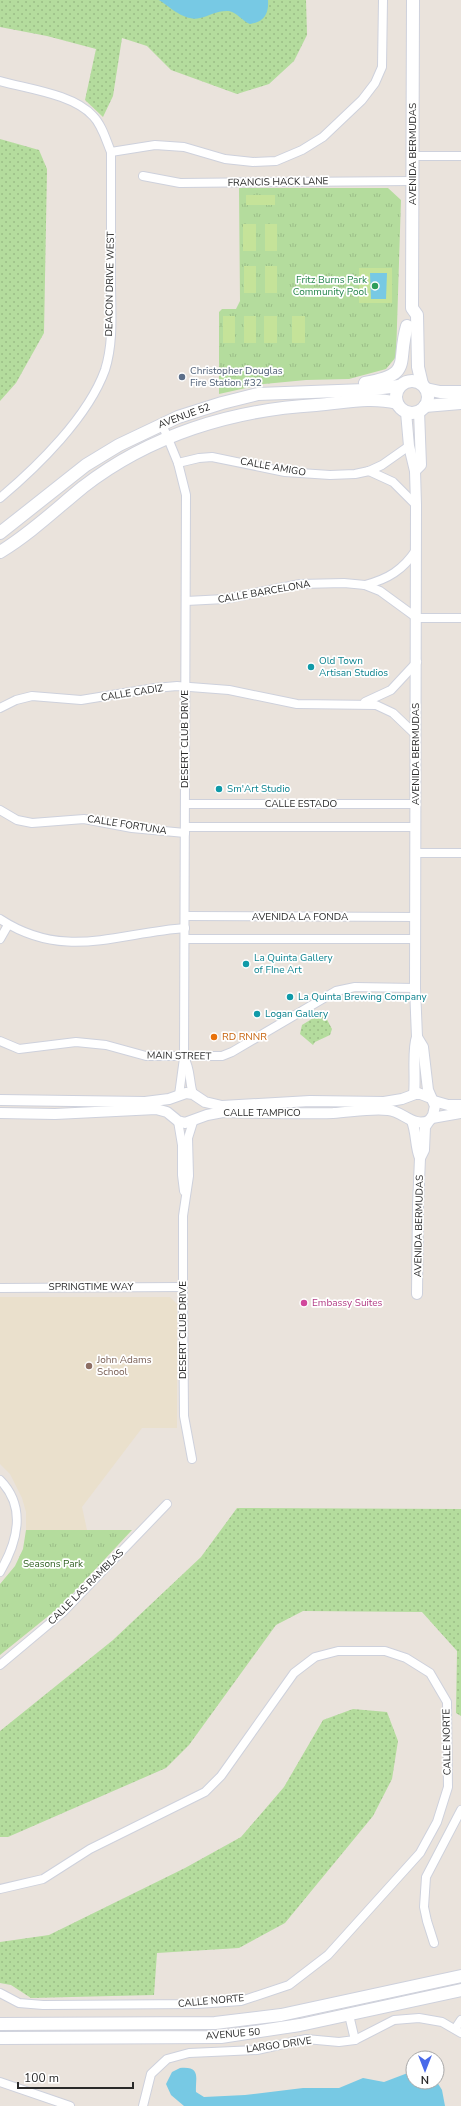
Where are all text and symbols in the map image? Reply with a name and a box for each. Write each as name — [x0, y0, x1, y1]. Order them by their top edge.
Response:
street label: AVENIDA BERMUDAS — [406, 103, 420, 205]
street label: FRANCIS HACK LANE — [227, 174, 329, 190]
street label: DEACON DRIVE WEST — [102, 231, 118, 337]
place label: Fritz Burns Park Community Pool — [293, 273, 368, 299]
marker: Fritz Burns Park Community Pool — [370, 281, 380, 291]
place label: Christopher Douglas Fire Station #32 — [190, 364, 283, 390]
marker: Christopher Douglas Fire Station #32 — [177, 372, 187, 382]
street label: AVENUE 52 — [156, 400, 212, 432]
street label: CALLE AMIGO — [239, 454, 307, 480]
street label: CALLE BARCELONA — [217, 577, 312, 607]
place label: Old Town Artisan Studios — [319, 654, 388, 680]
marker: Old Town Artisan Studios — [306, 662, 316, 672]
street label: CALLE CADIZ — [100, 681, 164, 705]
street label: DESERT CLUB DRIVE — [178, 690, 192, 788]
street label: AVENIDA BERMUDAS — [409, 703, 423, 805]
place label: Sm'Art Studio — [227, 782, 291, 796]
marker: Sm'Art Studio — [214, 784, 224, 794]
street label: CALLE ESTADO — [265, 797, 338, 811]
street label: CALLE FORTUNA — [86, 812, 169, 838]
street label: AVENIDA LA FONDA — [252, 910, 349, 924]
place label: La Quinta Gallery of FIne Art — [254, 951, 334, 977]
marker: La Quinta Gallery of FIne Art — [241, 959, 251, 969]
place label: La Quinta Brewing Company — [298, 990, 428, 1004]
marker: La Quinta Brewing Company — [285, 992, 295, 1002]
place label: Logan Gallery — [265, 1007, 329, 1021]
marker: Logan Gallery — [252, 1009, 262, 1019]
place label: RD RNNR — [222, 1030, 267, 1044]
marker: RD RNNR — [209, 1032, 219, 1042]
street label: MAIN STREET — [147, 1048, 211, 1064]
street label: CALLE TAMPICO — [223, 1106, 301, 1120]
street label: AVENIDA BERMUDAS — [411, 1175, 427, 1277]
street label: SPRINGTIME WAY — [49, 1280, 134, 1294]
street label: DESERT CLUB DRIVE — [176, 1281, 190, 1379]
place label: Embassy Suites — [312, 1296, 383, 1310]
marker: Embassy Suites — [299, 1298, 309, 1308]
place label: John Adams School — [96, 1353, 152, 1379]
marker: John Adams School — [84, 1361, 94, 1371]
street label: CALLE LAS RAMBLAS — [45, 1546, 127, 1628]
park label: Seasons Park — [23, 1557, 84, 1571]
street label: CALLE NORTE — [439, 1708, 455, 1775]
street label: CALLE NORTE — [177, 1991, 245, 2011]
street label: AVENUE 50 — [205, 2025, 261, 2043]
street label: LARGO DRIVE — [245, 2033, 313, 2057]
north arrow — [405, 2050, 445, 2090]
scale bar — [18, 2064, 133, 2090]
text: 100 m — [24, 2070, 59, 2086]
text: N — [421, 2072, 429, 2087]

